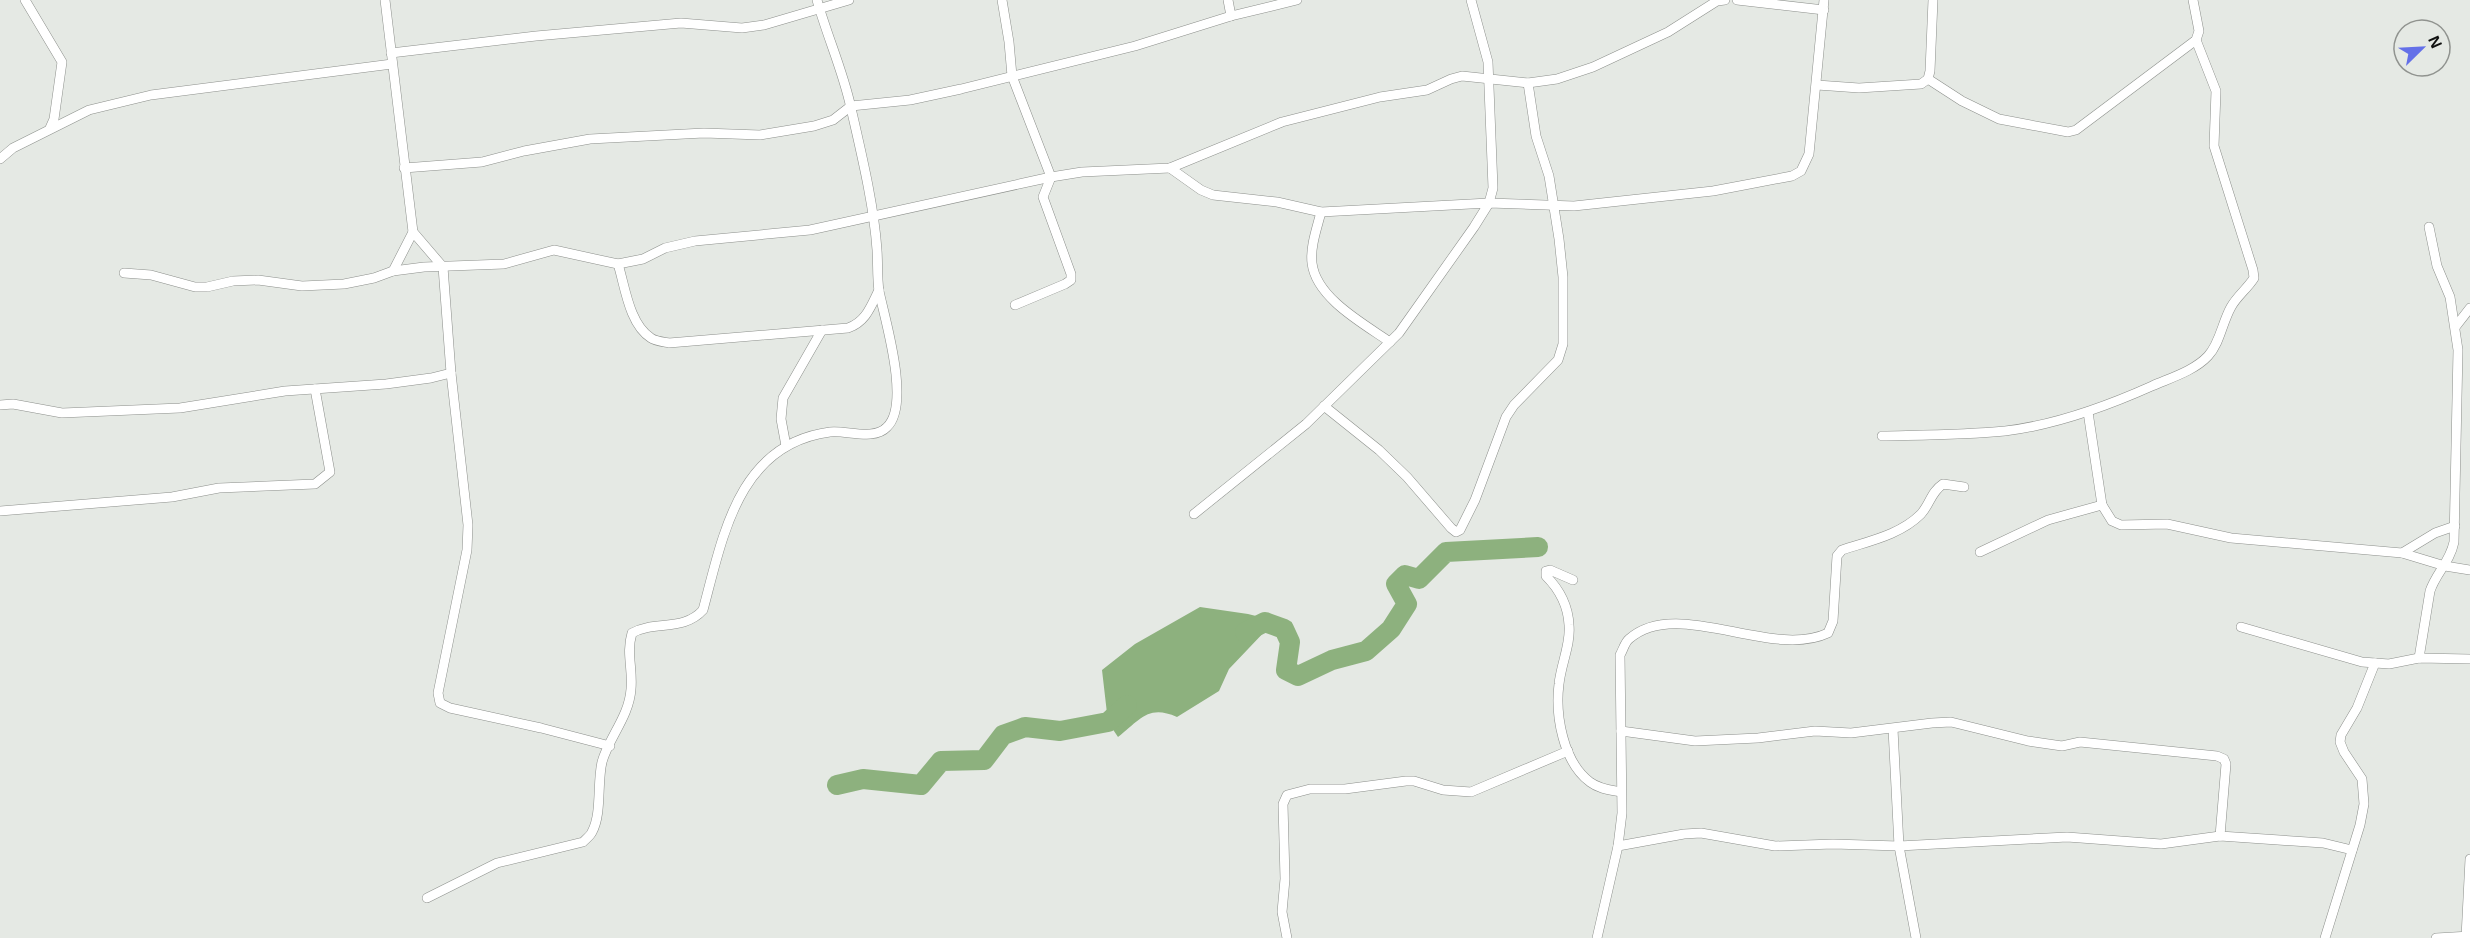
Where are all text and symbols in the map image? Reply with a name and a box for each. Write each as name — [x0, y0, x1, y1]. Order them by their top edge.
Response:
north arrow — [2392, 18, 2452, 78]
text: N — [2425, 33, 2445, 51]

